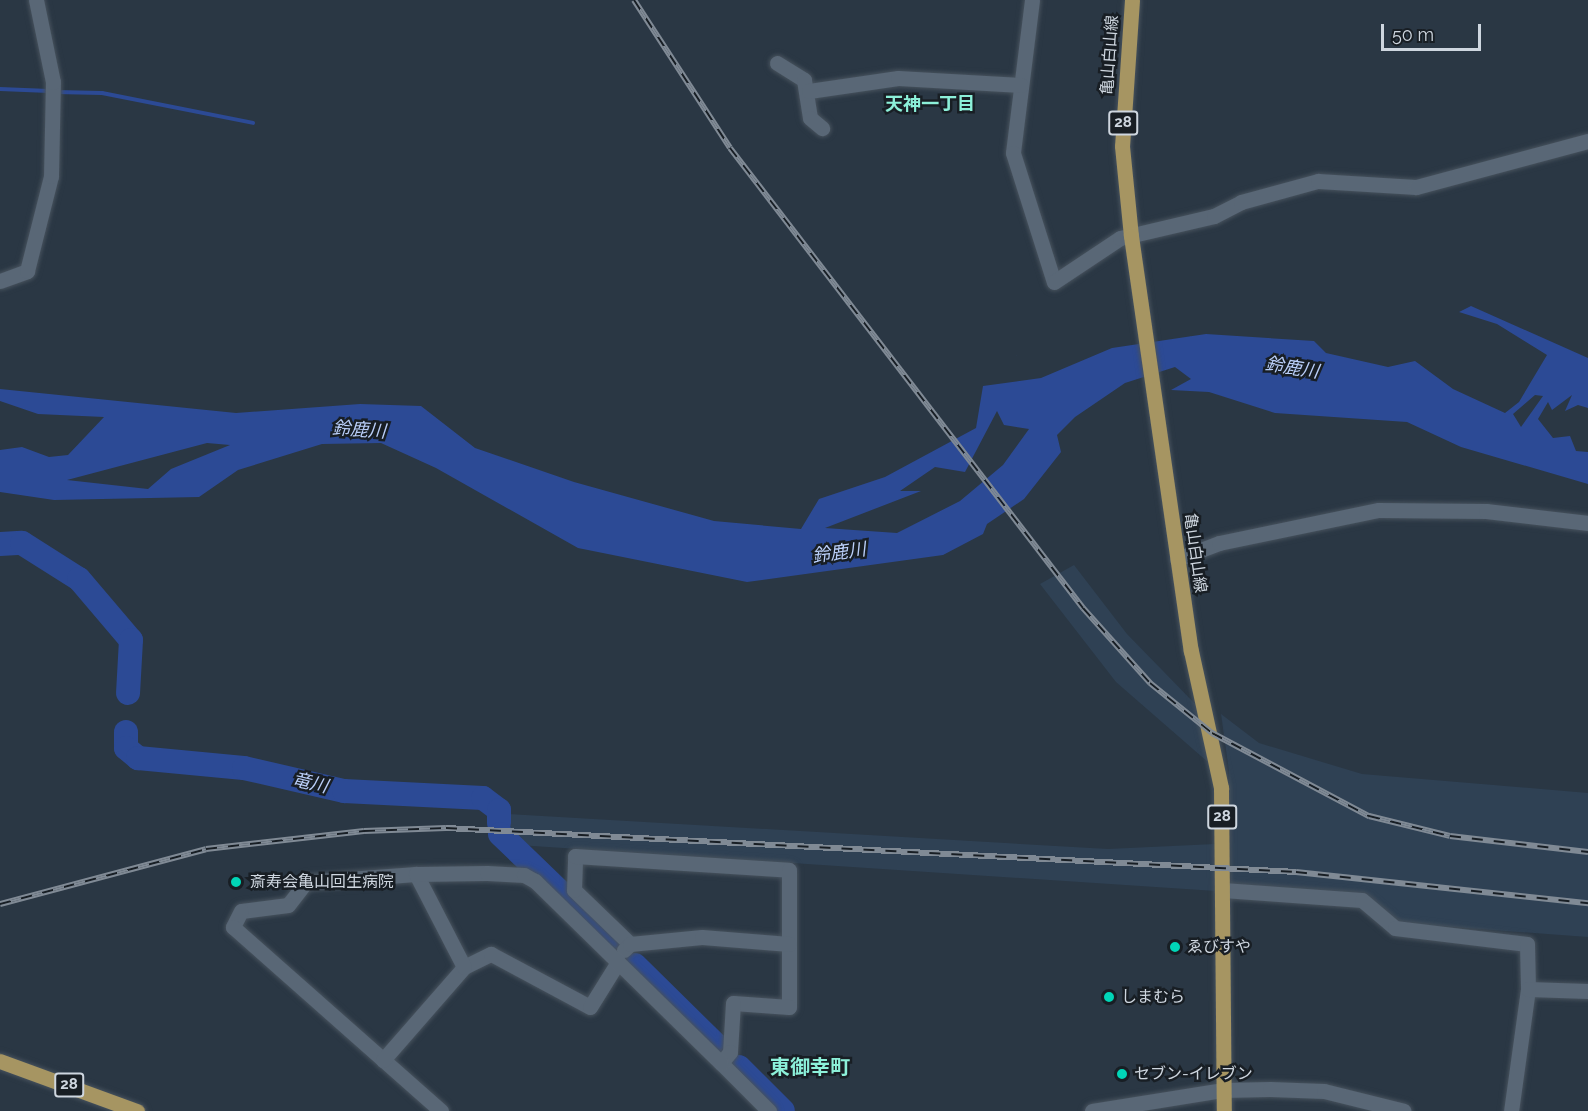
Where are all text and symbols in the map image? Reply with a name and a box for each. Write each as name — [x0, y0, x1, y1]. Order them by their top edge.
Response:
scale bar — [1384, 12, 1484, 50]
street label: 亀山白山線 — [1098, 14, 1122, 96]
text: 50 m — [1392, 24, 1434, 45]
district label: 天神一丁目 — [885, 93, 975, 115]
road number: 28 — [1108, 111, 1138, 135]
water label: 鈴鹿川 — [1264, 353, 1320, 383]
water label: 鈴鹿川 — [331, 417, 387, 443]
street label: 亀山白山線 — [1180, 512, 1210, 594]
water label: 鈴鹿川 — [811, 539, 867, 567]
water label: 竜川 — [290, 768, 330, 798]
road number: 28 — [1207, 805, 1237, 829]
place label: 斎寿会亀山回生病院 — [250, 872, 394, 892]
marker: 斎寿会亀山回生病院 — [227, 873, 245, 891]
place label: ゑびすや — [1187, 937, 1251, 957]
marker: ゑびすや — [1168, 940, 1182, 954]
place label: しまむら — [1121, 987, 1185, 1007]
marker: しまむら — [1102, 990, 1116, 1004]
district label: 東御幸町 — [770, 1055, 850, 1079]
place label: セブン-イレブン — [1134, 1064, 1253, 1084]
marker: セブン-イレブン — [1115, 1067, 1129, 1081]
road number: 28 — [54, 1073, 84, 1097]

